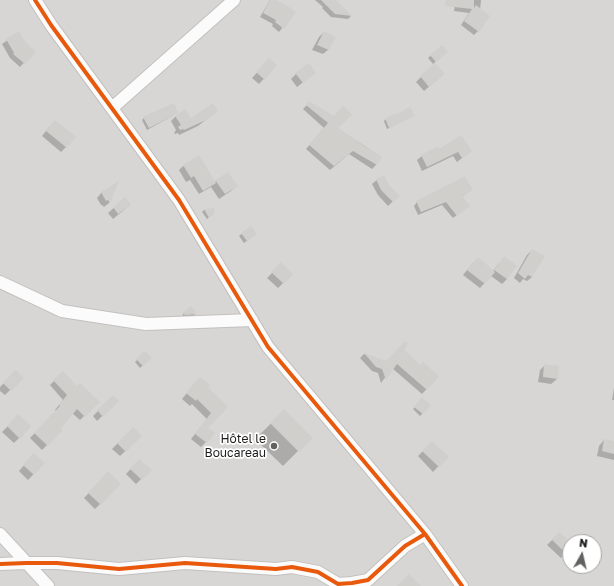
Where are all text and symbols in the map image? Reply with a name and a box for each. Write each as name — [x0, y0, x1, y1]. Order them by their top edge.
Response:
place label: Hôtel le Boucareau — [205, 432, 266, 460]
marker: Hôtel le Boucareau — [269, 441, 279, 451]
north arrow — [562, 534, 602, 574]
text: N — [579, 536, 589, 550]

